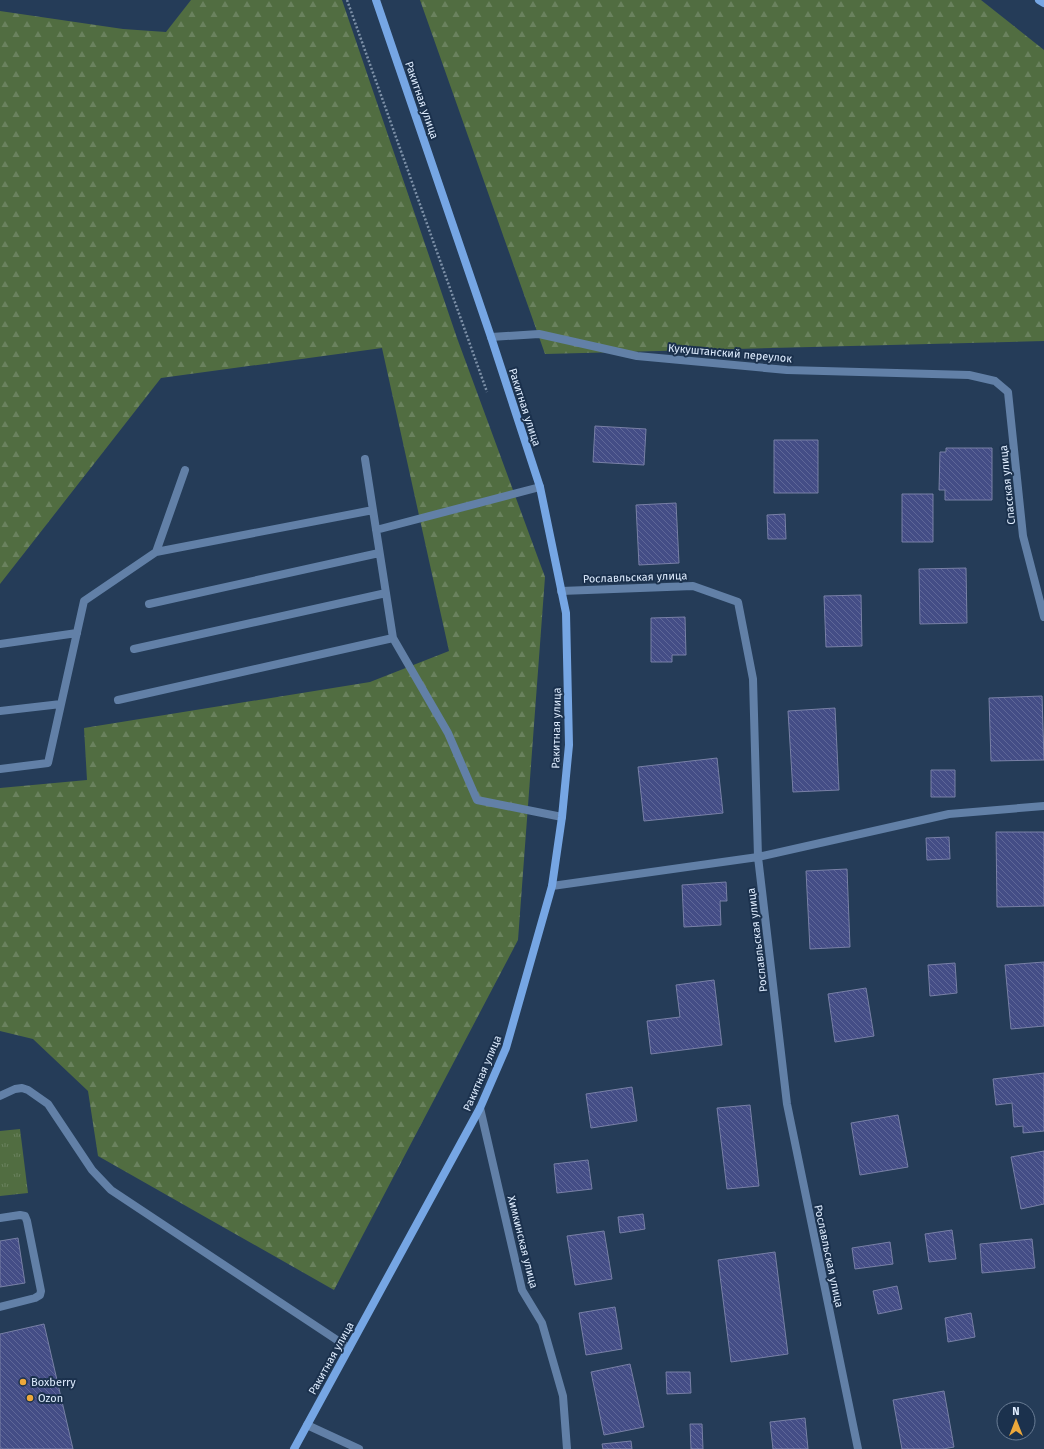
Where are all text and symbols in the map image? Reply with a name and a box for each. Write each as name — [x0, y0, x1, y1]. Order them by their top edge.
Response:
street label: Ракитная улица — [402, 60, 441, 141]
street label: Кукуштанский переулок — [667, 342, 793, 365]
street label: Ракитная улица — [506, 367, 543, 448]
street label: Спасская улица — [997, 445, 1018, 525]
street label: Рославльская улица — [583, 569, 688, 586]
street label: Ракитная улица — [549, 687, 564, 769]
street label: Рославльская улица — [745, 887, 770, 993]
street label: Ракитная улица — [461, 1033, 504, 1113]
street label: Химкинская улица — [505, 1194, 540, 1290]
street label: Рославльская улица — [811, 1204, 846, 1309]
street label: Ракитная улица — [306, 1320, 357, 1397]
place label: Boxberry — [31, 1376, 76, 1389]
marker: Boxberry — [18, 1377, 28, 1387]
place label: Ozon — [38, 1392, 63, 1405]
marker: Ozon — [25, 1393, 35, 1403]
north arrow — [996, 1401, 1036, 1441]
text: N — [1012, 1405, 1020, 1418]

